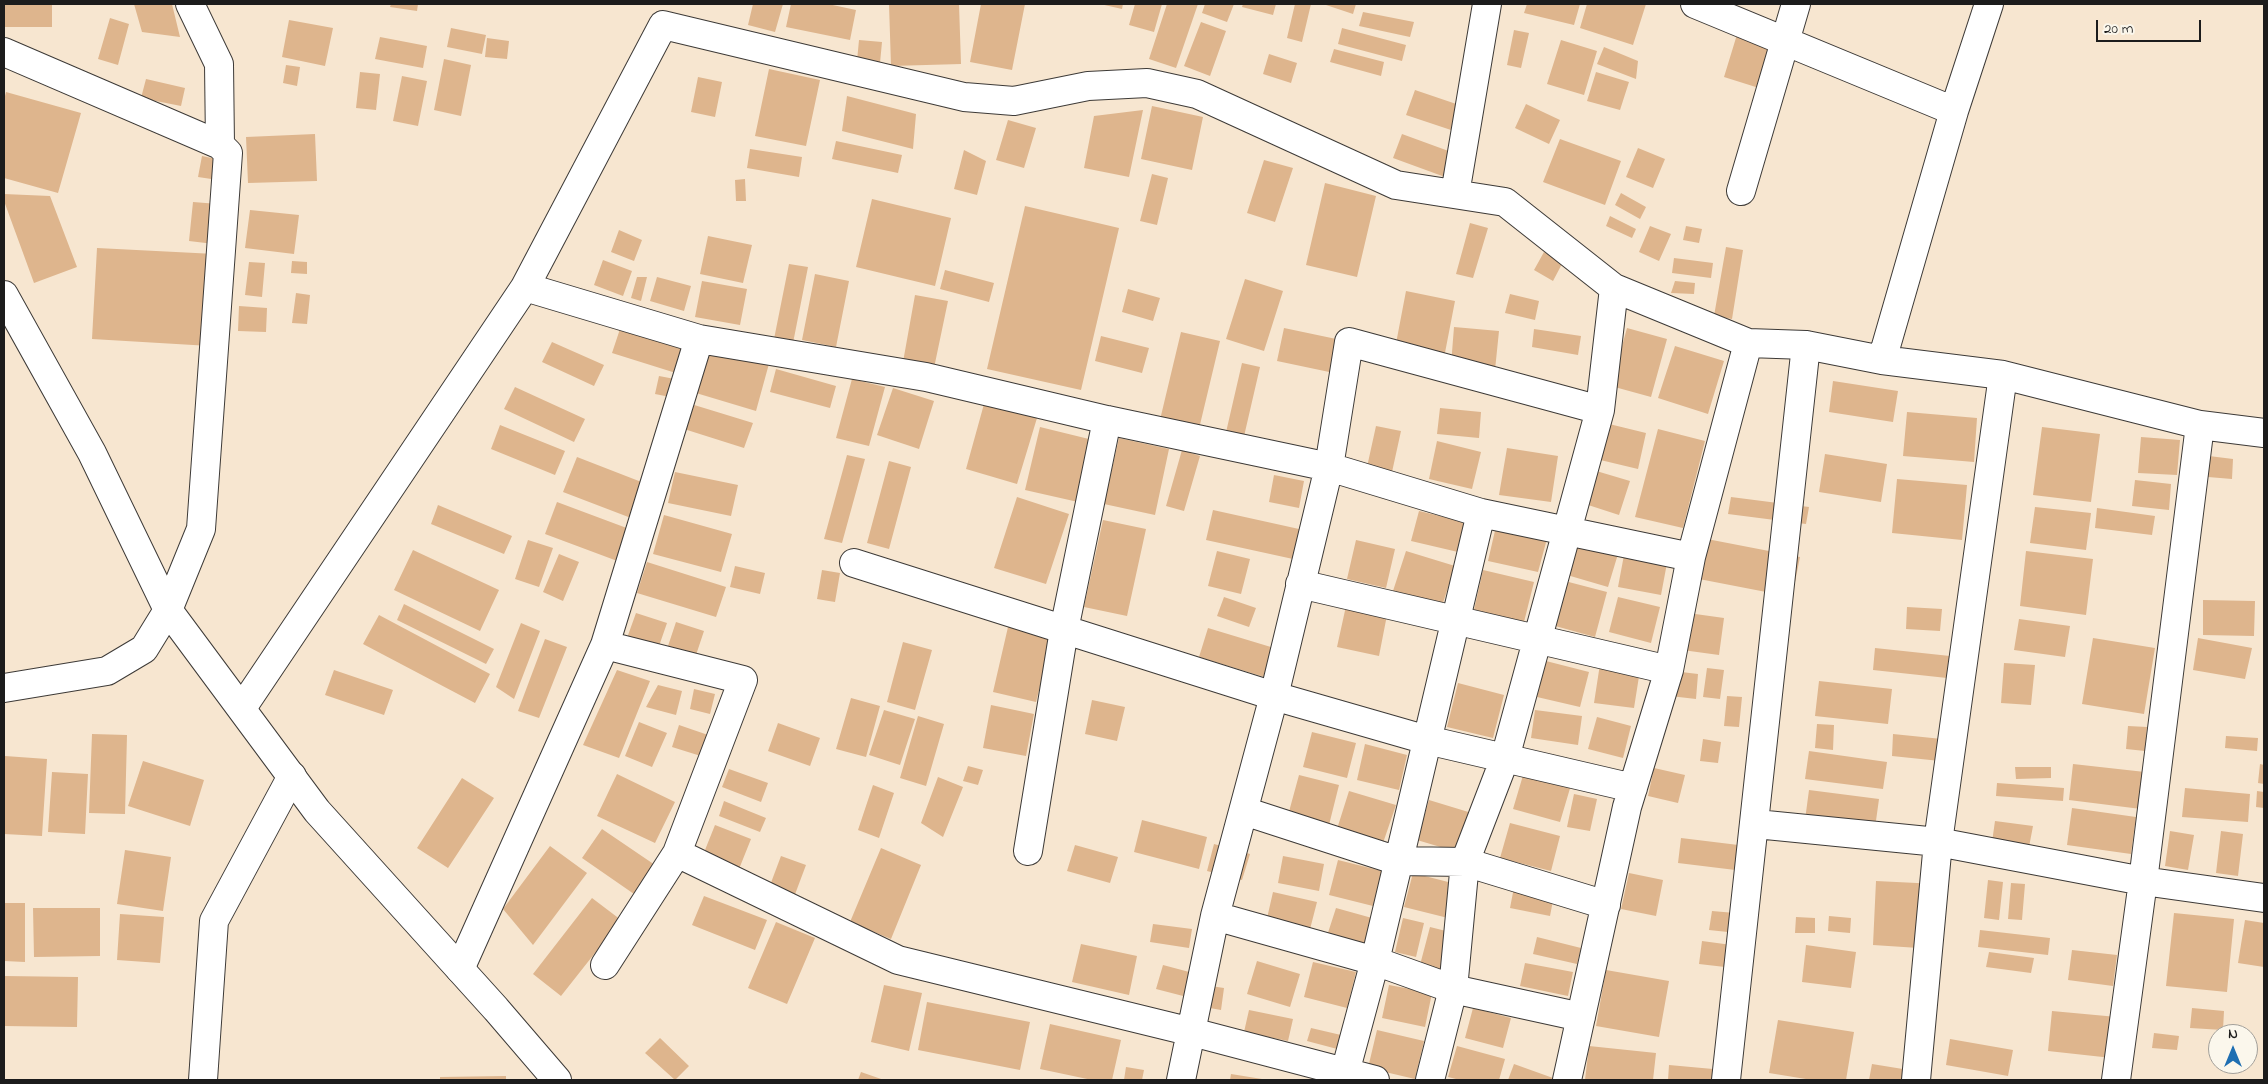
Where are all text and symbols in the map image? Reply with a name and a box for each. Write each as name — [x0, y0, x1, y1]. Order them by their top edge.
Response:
scale bar — [2098, 10, 2203, 42]
text: 20 m — [2104, 18, 2133, 40]
north arrow — [2208, 1024, 2258, 1074]
text: N — [2228, 1024, 2238, 1045]

